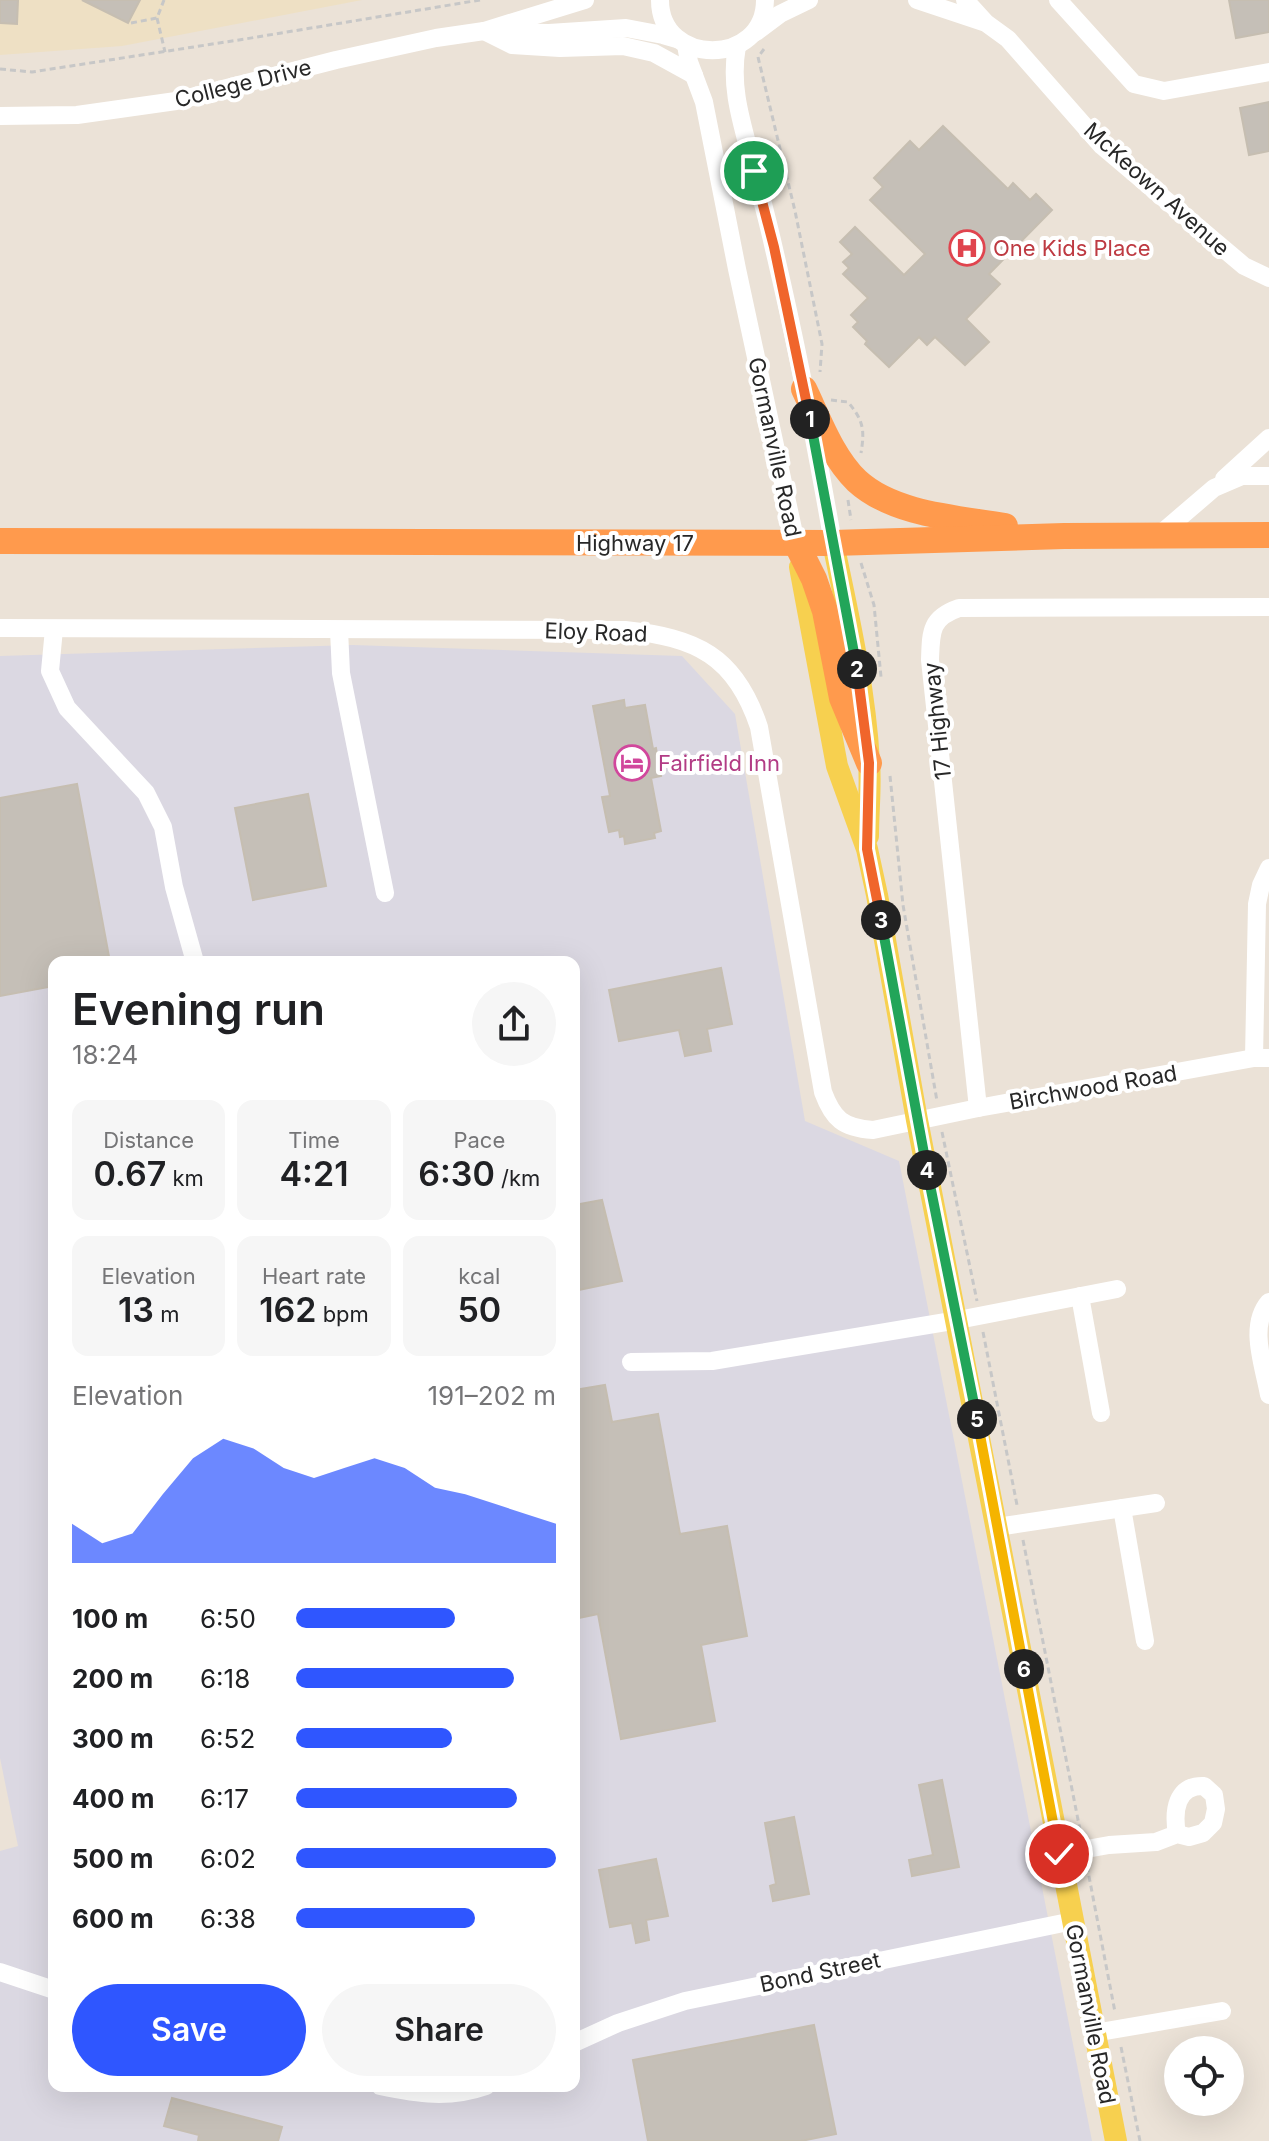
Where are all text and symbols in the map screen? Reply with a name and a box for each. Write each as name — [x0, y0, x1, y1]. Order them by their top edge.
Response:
street label: College Drive — [172, 53, 314, 113]
street label: McKeown Avenue — [1079, 117, 1235, 261]
pin — [720, 137, 788, 205]
icon: arrive — [732, 149, 776, 193]
hospital icon: One Kids Place — [948, 229, 986, 267]
place label: One Kids Place — [993, 235, 1151, 261]
street label: Gormanville Road — [743, 355, 807, 539]
pin: 1 — [790, 399, 830, 439]
text: 1 — [805, 406, 815, 432]
street label: Highway 17 — [576, 530, 694, 556]
street label: Eloy Road — [544, 617, 648, 647]
pin: 2 — [837, 649, 877, 689]
text: 2 — [850, 656, 864, 682]
street label: 17 Highway — [918, 661, 956, 781]
hotel icon: Fairfield Inn — [613, 744, 651, 782]
place label: Fairfield Inn — [658, 750, 780, 776]
pin: 3 — [861, 900, 901, 940]
text: 3 — [874, 907, 888, 933]
text: Evening run — [72, 982, 325, 1036]
button: share — [472, 982, 556, 1066]
text: 18:24 — [72, 1039, 138, 1070]
street label: Birchwood Road — [1007, 1059, 1179, 1115]
text: Distance — [103, 1127, 194, 1153]
text: Time — [288, 1127, 340, 1153]
text: Pace — [453, 1127, 505, 1153]
pin: 4 — [907, 1150, 947, 1190]
text: 0.67 — [94, 1153, 166, 1194]
text: 4:21 — [279, 1153, 349, 1194]
text: 6:30 — [418, 1153, 495, 1194]
text: 4 — [920, 1157, 934, 1183]
text: km — [166, 1165, 204, 1191]
text: /km — [495, 1165, 540, 1191]
text: Elevation — [102, 1263, 196, 1289]
text: Heart rate — [262, 1263, 366, 1289]
text: kcal — [458, 1263, 500, 1289]
text: 13 — [118, 1289, 154, 1330]
text: 162 — [259, 1289, 316, 1330]
text: 50 — [457, 1289, 501, 1330]
text: m — [154, 1301, 179, 1327]
text: bpm — [316, 1301, 369, 1327]
text: Elevation — [72, 1380, 183, 1411]
text: 191–202 m — [428, 1380, 556, 1411]
pin: 5 — [957, 1399, 997, 1439]
text: 5 — [970, 1406, 984, 1432]
text: 100 m — [72, 1603, 148, 1634]
text: 6:50 — [200, 1603, 256, 1634]
pin: 6 — [1004, 1649, 1044, 1689]
text: 6 — [1017, 1656, 1031, 1682]
text: 200 m — [72, 1663, 153, 1694]
text: 6:18 — [200, 1663, 250, 1694]
text: 300 m — [72, 1723, 154, 1754]
text: 6:52 — [200, 1723, 255, 1754]
text: 400 m — [72, 1783, 155, 1814]
text: 6:17 — [200, 1783, 249, 1814]
pin — [1025, 1820, 1093, 1888]
icon: check — [1037, 1832, 1081, 1876]
text: 500 m — [72, 1843, 154, 1874]
text: 6:02 — [200, 1843, 256, 1874]
text: 600 m — [72, 1903, 154, 1934]
text: 6:38 — [200, 1903, 256, 1934]
street label: Gormanville Road — [1061, 1922, 1121, 2106]
street label: Bond Street — [757, 1947, 883, 1997]
button: Save — [72, 1984, 306, 2076]
button: Share — [322, 1984, 556, 2076]
map controls — [1164, 2036, 1244, 2116]
button: locate — [1164, 2036, 1244, 2116]

